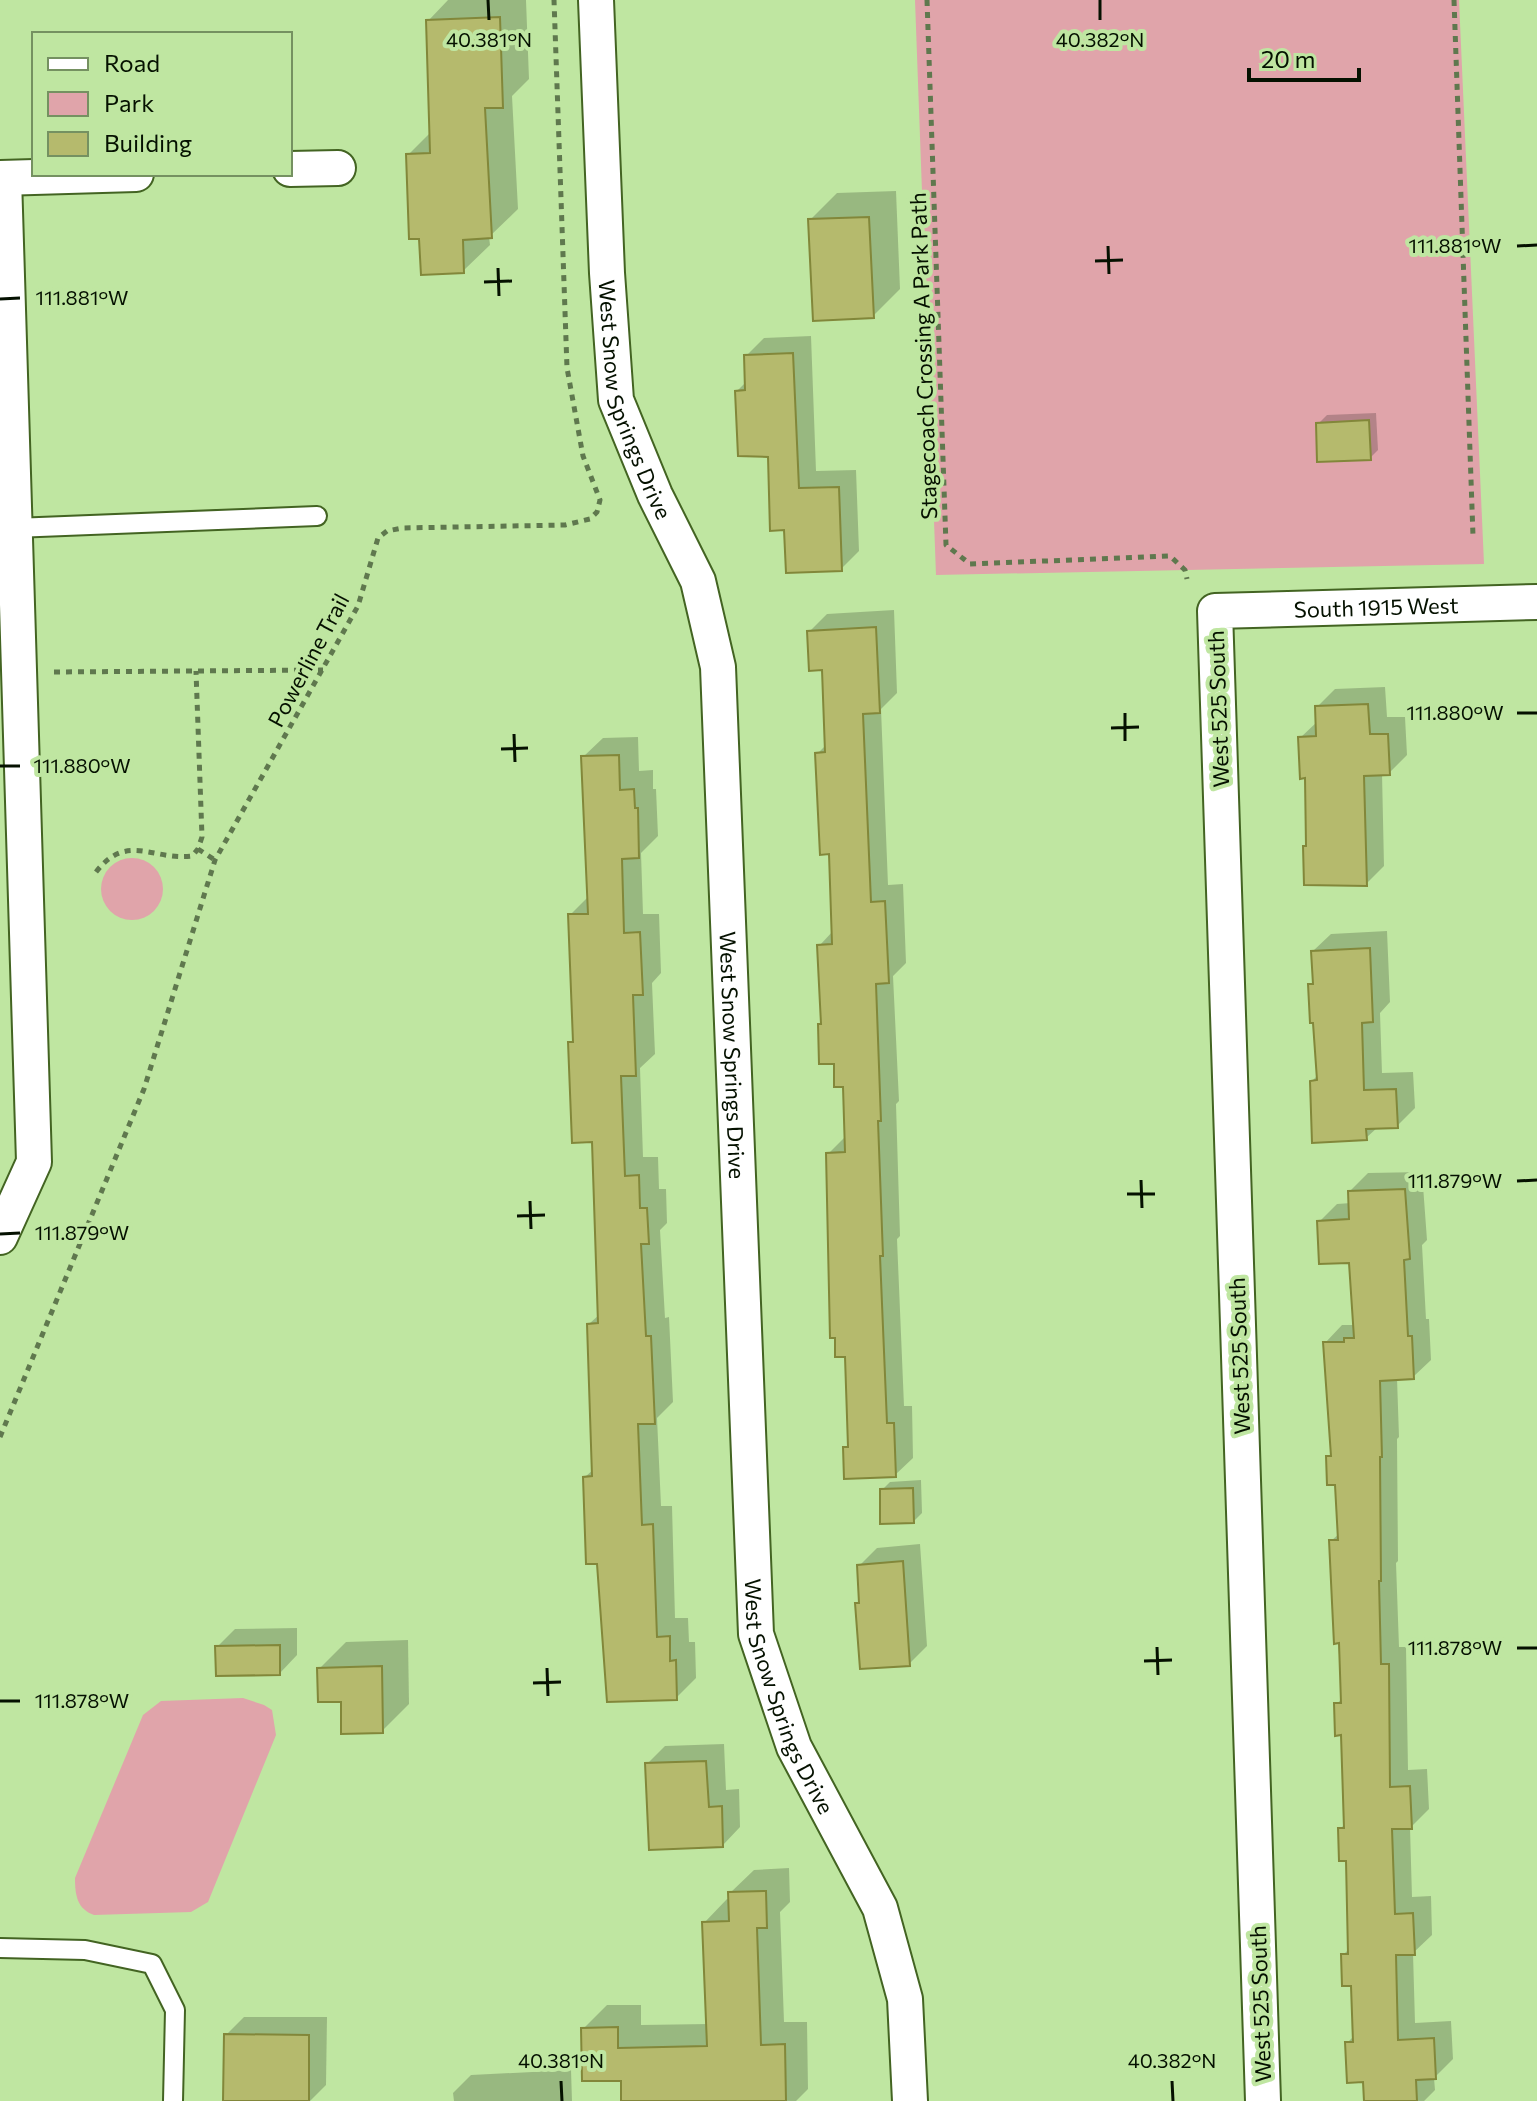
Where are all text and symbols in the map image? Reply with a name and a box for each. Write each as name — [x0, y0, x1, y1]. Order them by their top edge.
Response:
text: 40.381°N — [446, 27, 532, 51]
text: 40.382°N — [1056, 27, 1144, 51]
legend — [32, 32, 292, 176]
scale bar — [1249, 32, 1359, 82]
text: 20 m — [1261, 44, 1315, 73]
text: Road — [104, 48, 160, 77]
text: Park — [104, 88, 154, 117]
text: Building — [104, 128, 192, 157]
street label: Stagecoach Crossing A Park Path — [904, 192, 942, 520]
text: 111.881°W — [1409, 233, 1501, 257]
street label: West Snow Springs Drive — [594, 279, 678, 523]
text: 111.881°W — [36, 285, 128, 309]
street label: Powerline Trail — [262, 589, 354, 731]
street label: South 1915 West — [1293, 591, 1459, 622]
street label: West 525 South — [1202, 630, 1234, 788]
text: 111.880°W — [1406, 700, 1504, 724]
text: 111.880°W — [33, 753, 131, 777]
street label: West Snow Springs Drive — [715, 931, 752, 1180]
text: 111.879°W — [1408, 1168, 1502, 1192]
text: 111.879°W — [35, 1220, 129, 1244]
street label: West 525 South — [1223, 1277, 1255, 1435]
street label: West Snow Springs Drive — [740, 1578, 841, 1818]
text: 111.878°W — [1408, 1635, 1502, 1659]
text: 111.878°W — [35, 1688, 129, 1712]
street label: West 525 South — [1244, 1925, 1276, 2083]
text: 40.381°N — [518, 2048, 604, 2072]
text: 40.382°N — [1128, 2048, 1216, 2072]

